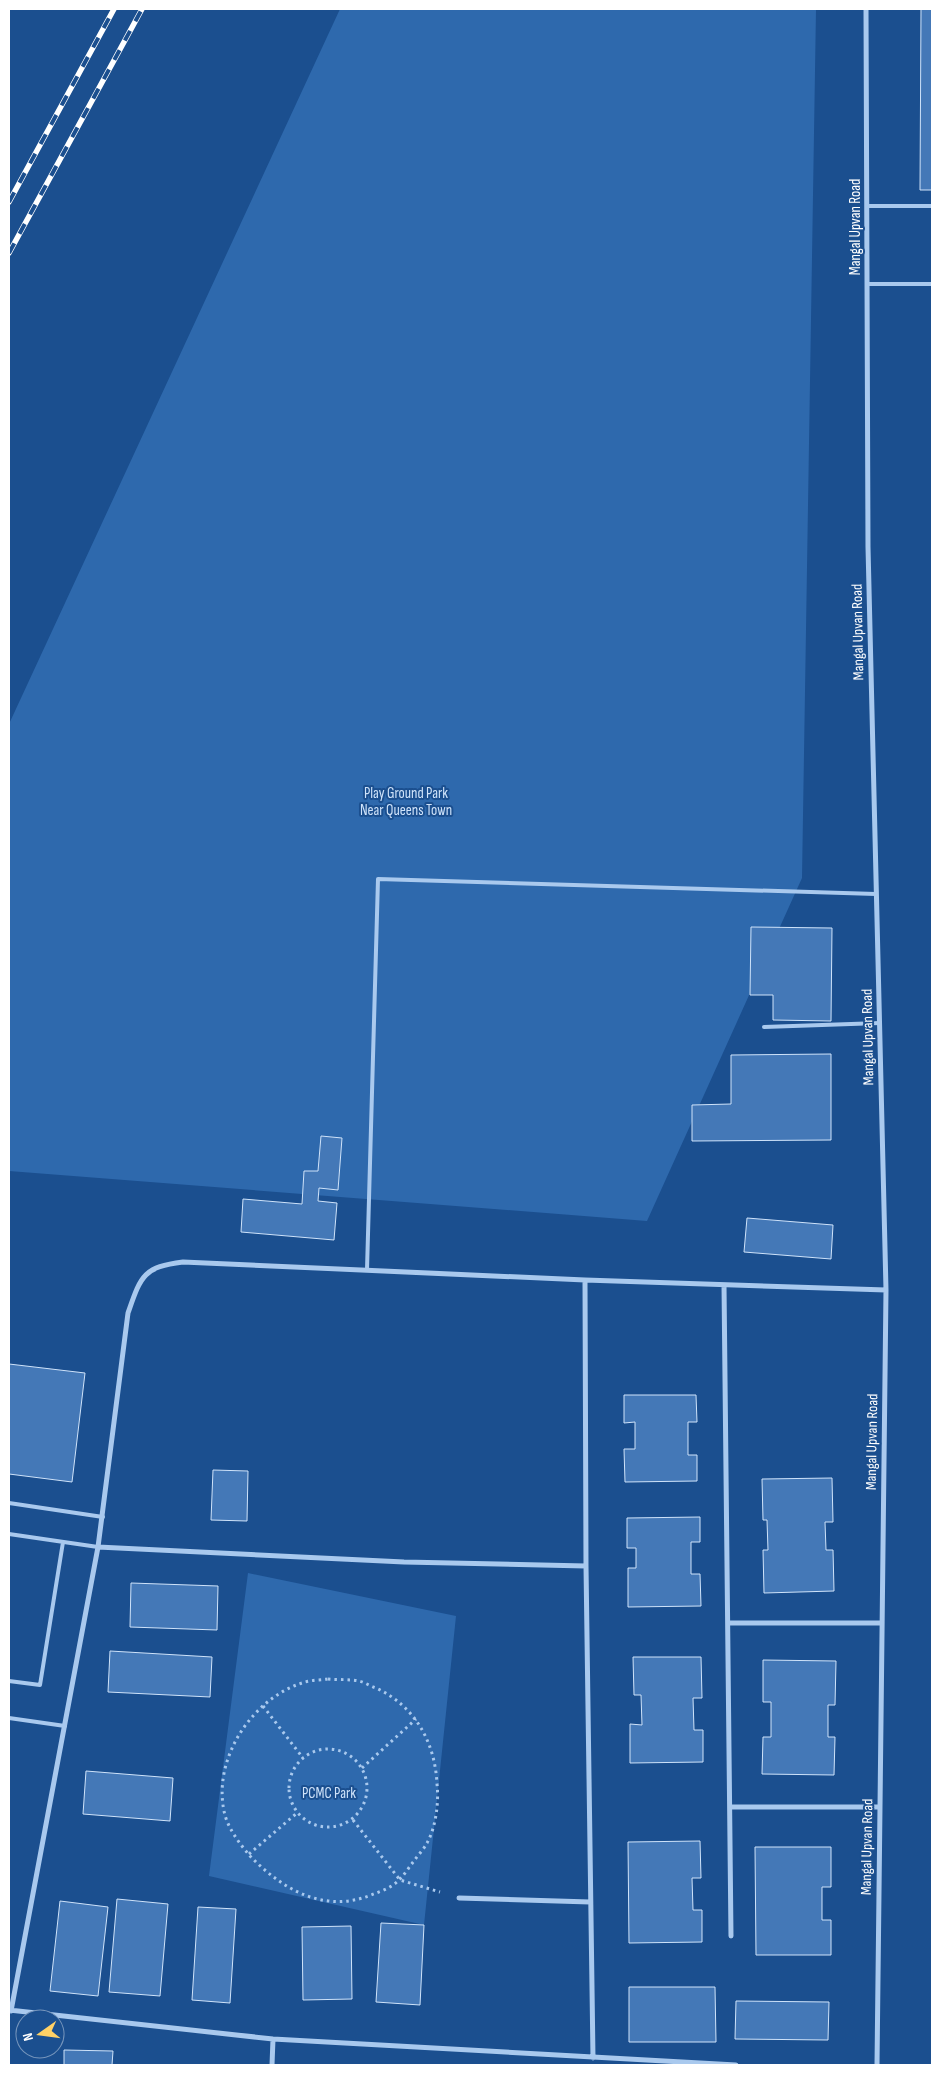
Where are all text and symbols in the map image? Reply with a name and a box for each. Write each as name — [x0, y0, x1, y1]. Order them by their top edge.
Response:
street label: Mangal Upvan Road — [846, 179, 865, 275]
street label: Mangal Upvan Road — [848, 584, 868, 680]
park label: Play Ground Park Near Queens Town — [360, 784, 452, 820]
street label: Mangal Upvan Road — [858, 989, 878, 1085]
street label: Mangal Upvan Road — [862, 1394, 882, 1490]
park label: PCMC Park — [302, 1784, 356, 1803]
street label: Mangal Upvan Road — [857, 1799, 877, 1895]
north arrow — [15, 2009, 65, 2059]
text: N — [19, 2031, 37, 2043]

